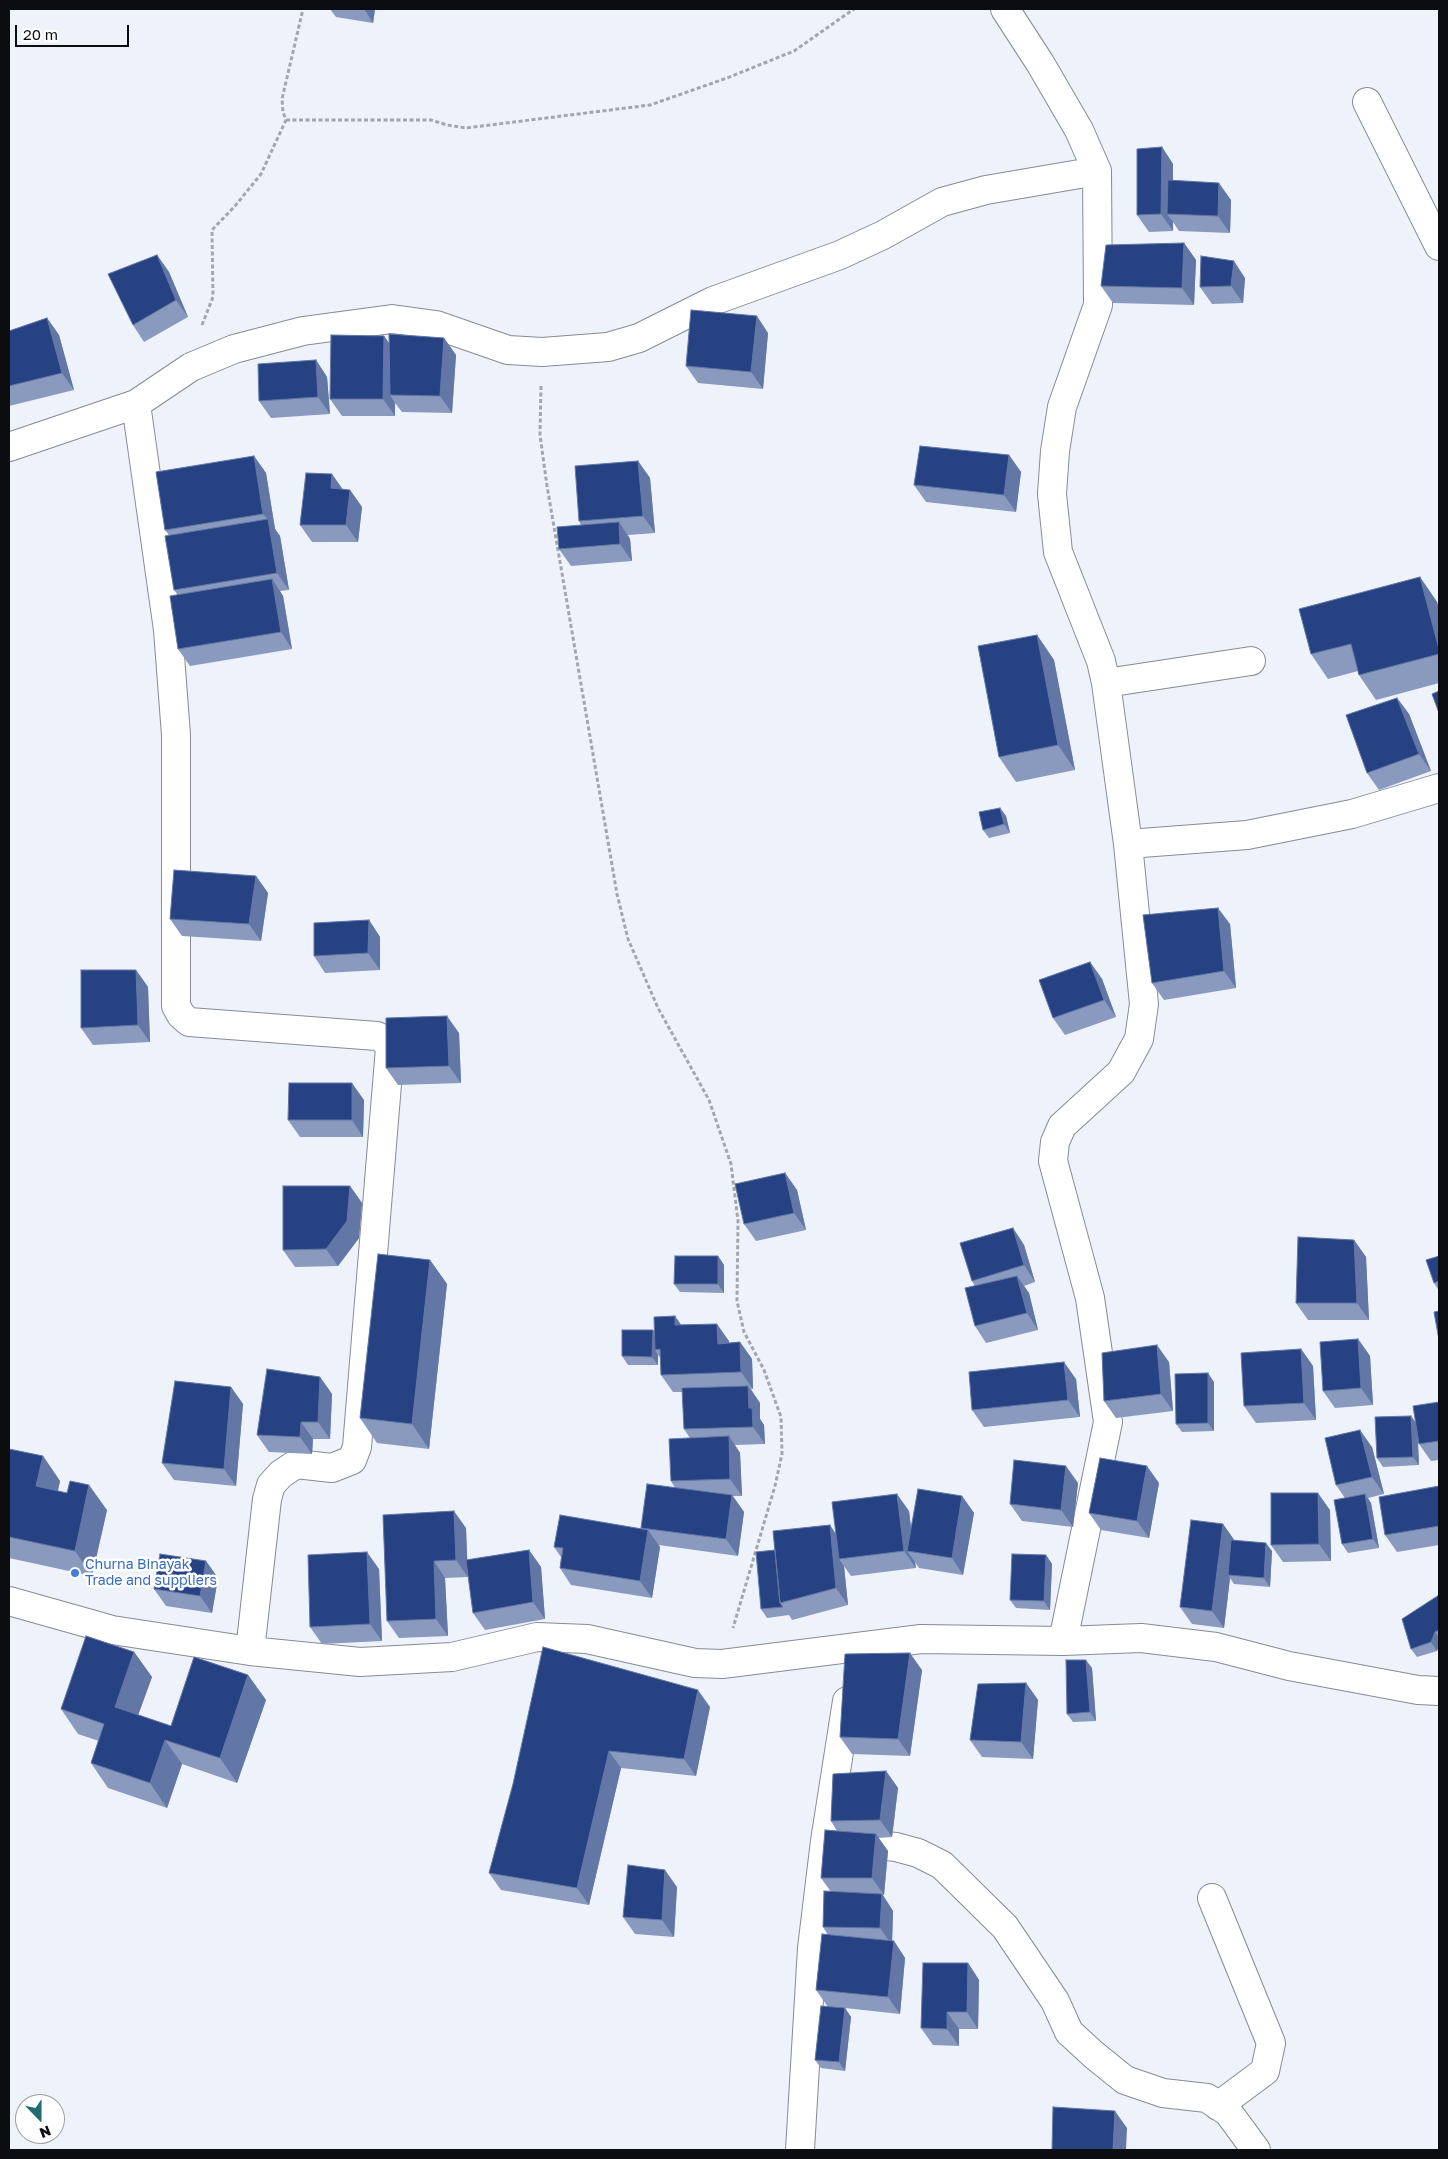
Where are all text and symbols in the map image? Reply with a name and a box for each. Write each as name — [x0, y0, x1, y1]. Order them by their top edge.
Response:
scale bar — [18, 15, 131, 47]
text: 20 m — [23, 25, 58, 43]
place label: Churna Binayak Trade and suppliers — [85, 1557, 217, 1590]
marker: Churna Binayak Trade and suppliers — [69, 1567, 81, 1579]
north arrow — [15, 2094, 65, 2144]
text: N — [37, 2123, 54, 2142]

